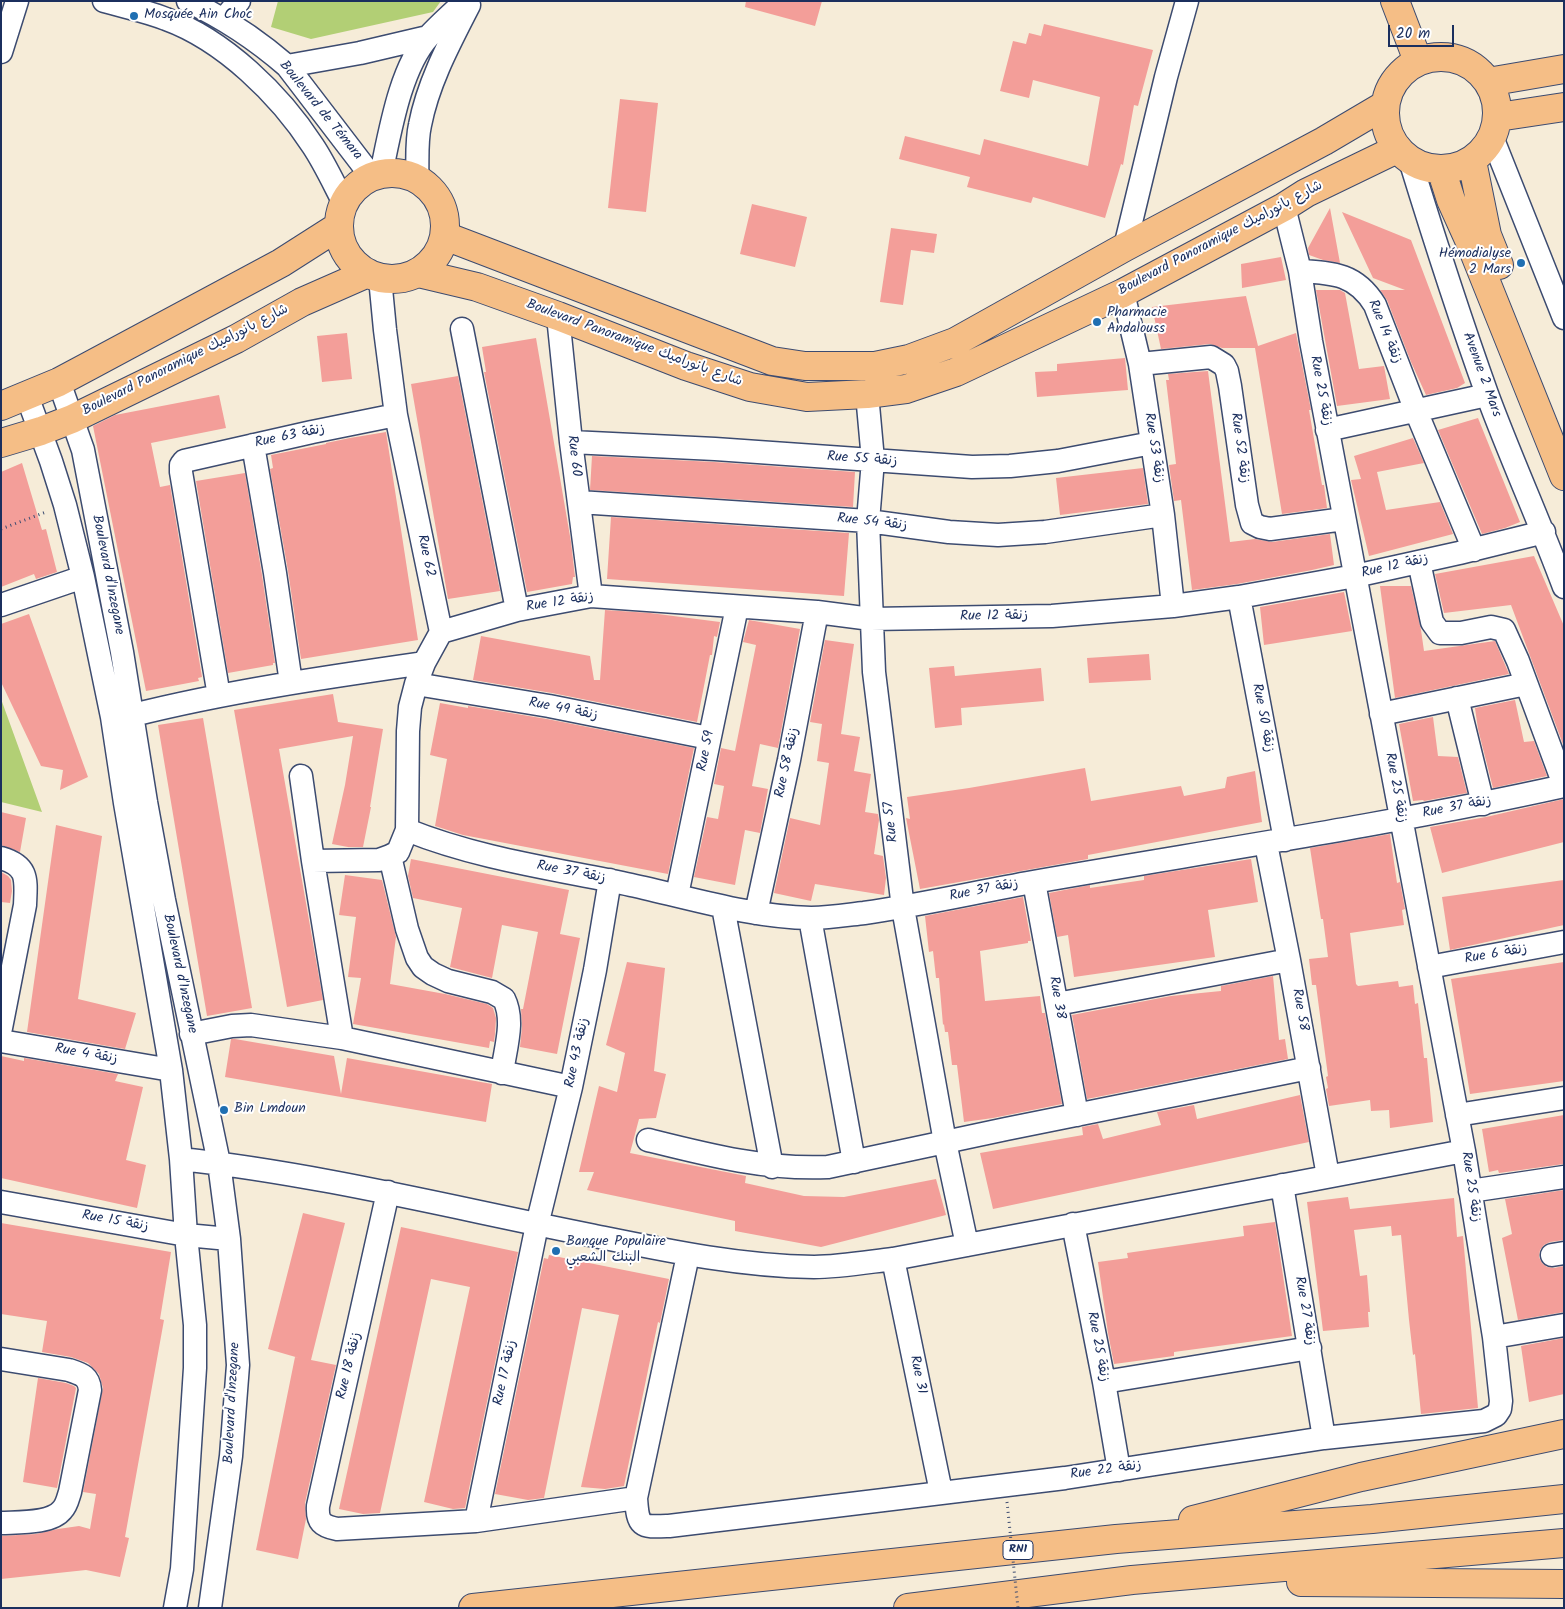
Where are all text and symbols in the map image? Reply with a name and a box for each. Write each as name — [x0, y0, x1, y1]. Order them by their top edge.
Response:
place label: Mosquée Ain Choc — [144, 8, 252, 24]
marker: Mosquée Ain Choc — [128, 10, 140, 22]
scale bar — [1390, 15, 1456, 47]
text: 20 m — [1396, 22, 1430, 46]
street label: Boulevard de Témara — [275, 58, 365, 164]
street label: Boulevard Panoramique شارع بانوراميك — [1116, 178, 1326, 300]
place label: Hémodialyse 2 Mars — [1439, 247, 1511, 280]
marker: Hémodialyse 2 Mars — [1515, 257, 1527, 269]
street label: Boulevard Panoramique شارع بانوراميك — [524, 297, 744, 391]
street label: Rue 14 زنقة — [1363, 298, 1405, 366]
street label: Boulevard Panoramique شارع بانوراميك — [80, 302, 292, 420]
place label: Pharmacie Andalouss — [1107, 306, 1167, 338]
marker: Pharmacie Andalouss — [1091, 316, 1103, 328]
street label: Avenue 2 Mars — [1458, 330, 1504, 420]
street label: Rue 25 زنقة — [1305, 355, 1335, 427]
street label: Rue 53 زنقة — [1139, 412, 1167, 484]
street label: Rue 52 زنقة — [1226, 412, 1252, 484]
street label: Rue 63 زنقة — [253, 421, 327, 453]
street label: Rue 60 — [562, 434, 584, 478]
street label: Rue 55 زنقة — [826, 449, 898, 471]
street label: Rue 54 زنقة — [836, 511, 908, 535]
street label: Boulevard d'Inzegane — [87, 514, 127, 636]
street label: Rue 62 — [412, 533, 438, 579]
street label: Rue 12 زنقة — [1360, 551, 1430, 583]
street label: Rue 12 زنقة — [525, 589, 595, 617]
street label: Rue 12 زنقة — [960, 608, 1028, 626]
street label: Rue 50 زنقة — [1247, 682, 1277, 754]
street label: Rue 49 زنقة — [527, 695, 599, 725]
street label: Rue 58 زنقة — [772, 726, 804, 800]
street label: Rue 59 — [695, 729, 719, 773]
street label: Rue 25 زنقة — [1380, 752, 1410, 824]
street label: Rue 37 زنقة — [1421, 793, 1493, 823]
street label: Rue 57 — [881, 801, 903, 843]
street label: Rue 37 زنقة — [535, 858, 607, 888]
street label: Rue 37 زنقة — [948, 876, 1020, 906]
street label: Boulevard d'Inzegane — [158, 913, 200, 1035]
street label: Rue 6 زنقة — [1463, 941, 1529, 969]
street label: Rue 38 — [1044, 975, 1068, 1021]
street label: Rue 58 — [1287, 987, 1311, 1033]
street label: Rue 43 زنقة — [562, 1016, 594, 1090]
street label: Rue 4 زنقة — [53, 1041, 119, 1069]
place label: Bin Lmdoun — [234, 1102, 306, 1118]
marker: Bin Lmdoun — [218, 1104, 230, 1116]
street label: Rue 25 زنقة — [1456, 1151, 1484, 1223]
street label: Rue 15 زنقة — [80, 1208, 150, 1236]
place label: Banque Populaire البنك الشعبي — [566, 1235, 666, 1268]
marker: Banque Populaire البنك الشعبي — [550, 1245, 562, 1257]
street label: Rue 27 زنقة — [1290, 1275, 1318, 1347]
street label: Rue 25 زنقة — [1082, 1311, 1112, 1383]
street label: Rue 18 زنقة — [334, 1331, 366, 1401]
street label: Rue 17 زنقة — [491, 1339, 521, 1407]
street label: Boulevard d'Inzegane — [221, 1342, 245, 1464]
street label: Rue 31 — [905, 1354, 929, 1396]
street label: Rue 22 زنقة — [1069, 1458, 1143, 1484]
road number: RN1 — [1003, 1540, 1033, 1560]

